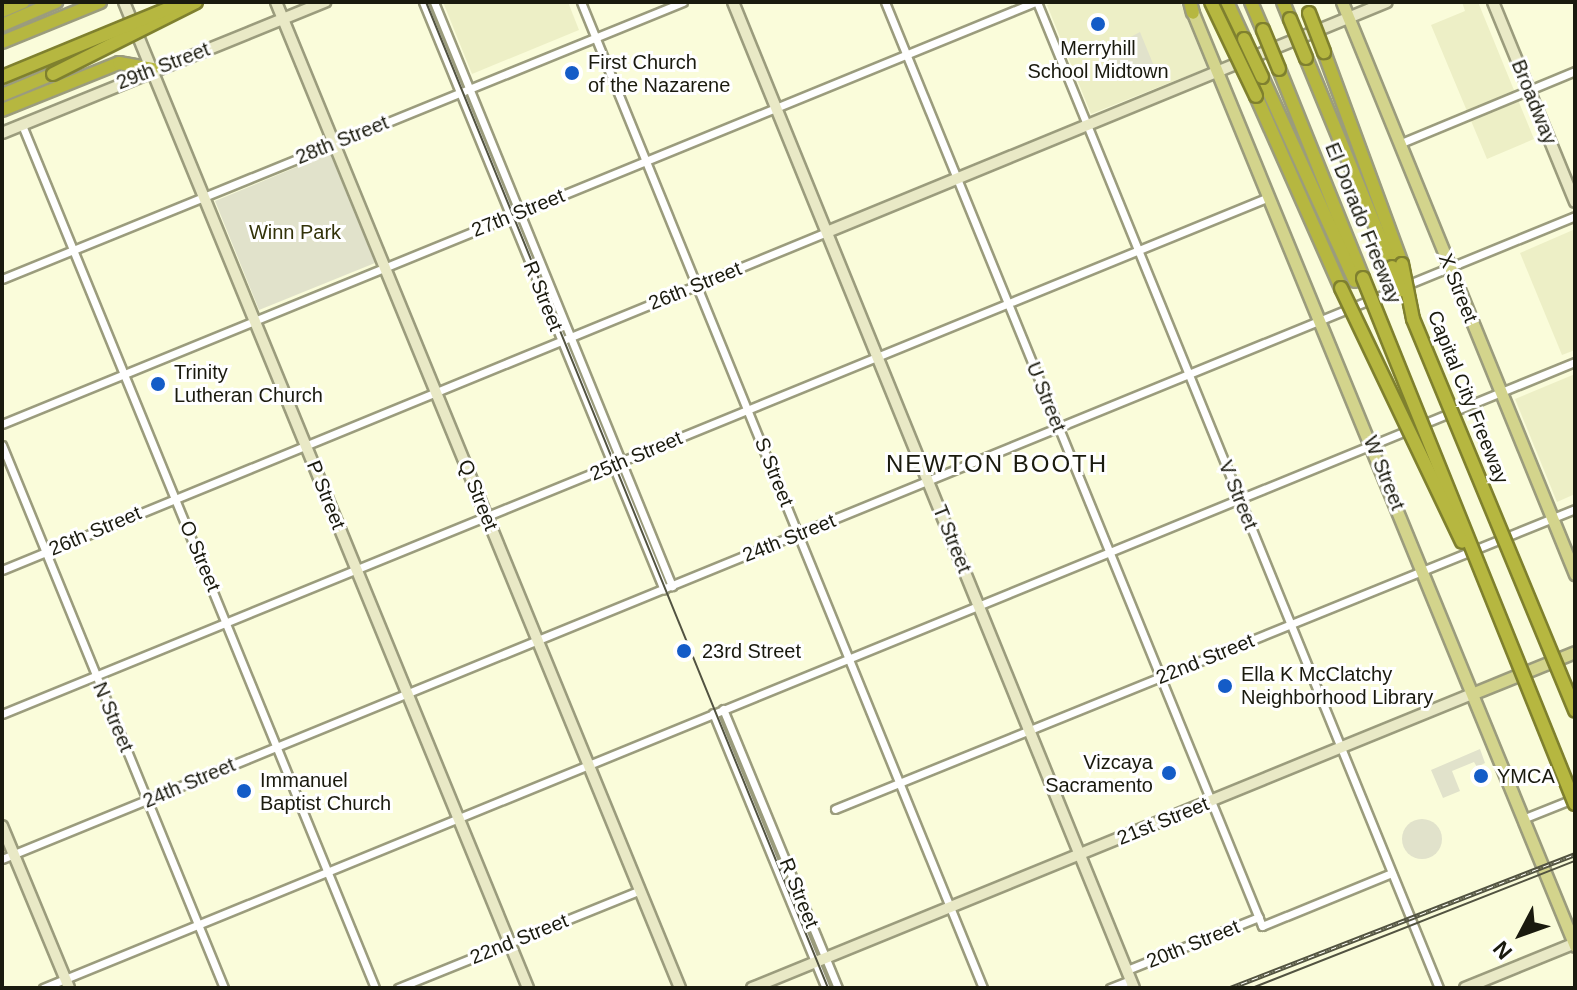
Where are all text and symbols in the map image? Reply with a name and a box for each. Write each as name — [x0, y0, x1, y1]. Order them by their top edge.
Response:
marker: Merryhill School Midtown — [1089, 15, 1107, 33]
place label: Merryhill School Midtown — [1027, 36, 1169, 83]
street label: 29th Street — [113, 37, 213, 95]
place label: First Church of the Nazarene — [588, 50, 730, 97]
street label: Broadway — [1506, 56, 1562, 148]
marker: First Church of the Nazarene — [563, 64, 581, 82]
street label: 28th Street — [292, 111, 392, 169]
street label: El Dorado Freeway — [1320, 139, 1406, 307]
street label: 27th Street — [468, 184, 568, 242]
park label: Winn Park — [249, 220, 341, 244]
street label: X Street — [1433, 250, 1483, 326]
street label: R Street — [518, 257, 568, 335]
street label: 26th Street — [645, 257, 745, 315]
street label: Capital City Freeway — [1422, 307, 1514, 487]
street label: U Street — [1021, 358, 1071, 436]
place label: Trinity Lutheran Church — [174, 360, 323, 407]
marker: Trinity Lutheran Church — [149, 375, 167, 393]
street label: 25th Street — [586, 426, 686, 486]
street label: W Street — [1358, 432, 1410, 514]
street label: S Street — [749, 434, 799, 510]
district label: NEWTON BOOTH — [886, 450, 1108, 478]
street label: Q Street — [453, 456, 503, 534]
street label: P Street — [301, 457, 351, 533]
street label: V Street — [1213, 457, 1263, 533]
street label: 26th Street — [45, 501, 145, 561]
street label: T Street — [928, 502, 976, 576]
street label: 24th Street — [739, 509, 839, 567]
street label: O Street — [174, 517, 226, 595]
street label: 22nd Street — [1153, 629, 1257, 689]
place label: 23rd Street — [702, 639, 801, 663]
marker: 23rd Street — [673, 640, 695, 662]
place label: Ella K McClatchy Neighborhood Library — [1241, 662, 1433, 709]
marker: Ella K McClatchy Neighborhood Library — [1216, 677, 1234, 695]
street label: N Street — [88, 679, 138, 755]
place label: Vizcaya Sacramento — [1045, 750, 1153, 797]
street label: 24th Street — [139, 753, 239, 813]
marker: Vizcaya Sacramento — [1160, 764, 1178, 782]
place label: YMCA — [1497, 764, 1555, 788]
marker: YMCA — [1472, 767, 1490, 785]
place label: Immanuel Baptist Church — [260, 768, 391, 815]
marker: Immanuel Baptist Church — [235, 782, 253, 800]
street label: 21st Street — [1114, 792, 1212, 850]
street label: R Street — [774, 854, 824, 932]
north arrow — [1481, 894, 1561, 974]
street label: 22nd Street — [467, 909, 571, 969]
street label: 20th Street — [1143, 915, 1243, 973]
text: N — [1488, 936, 1517, 964]

